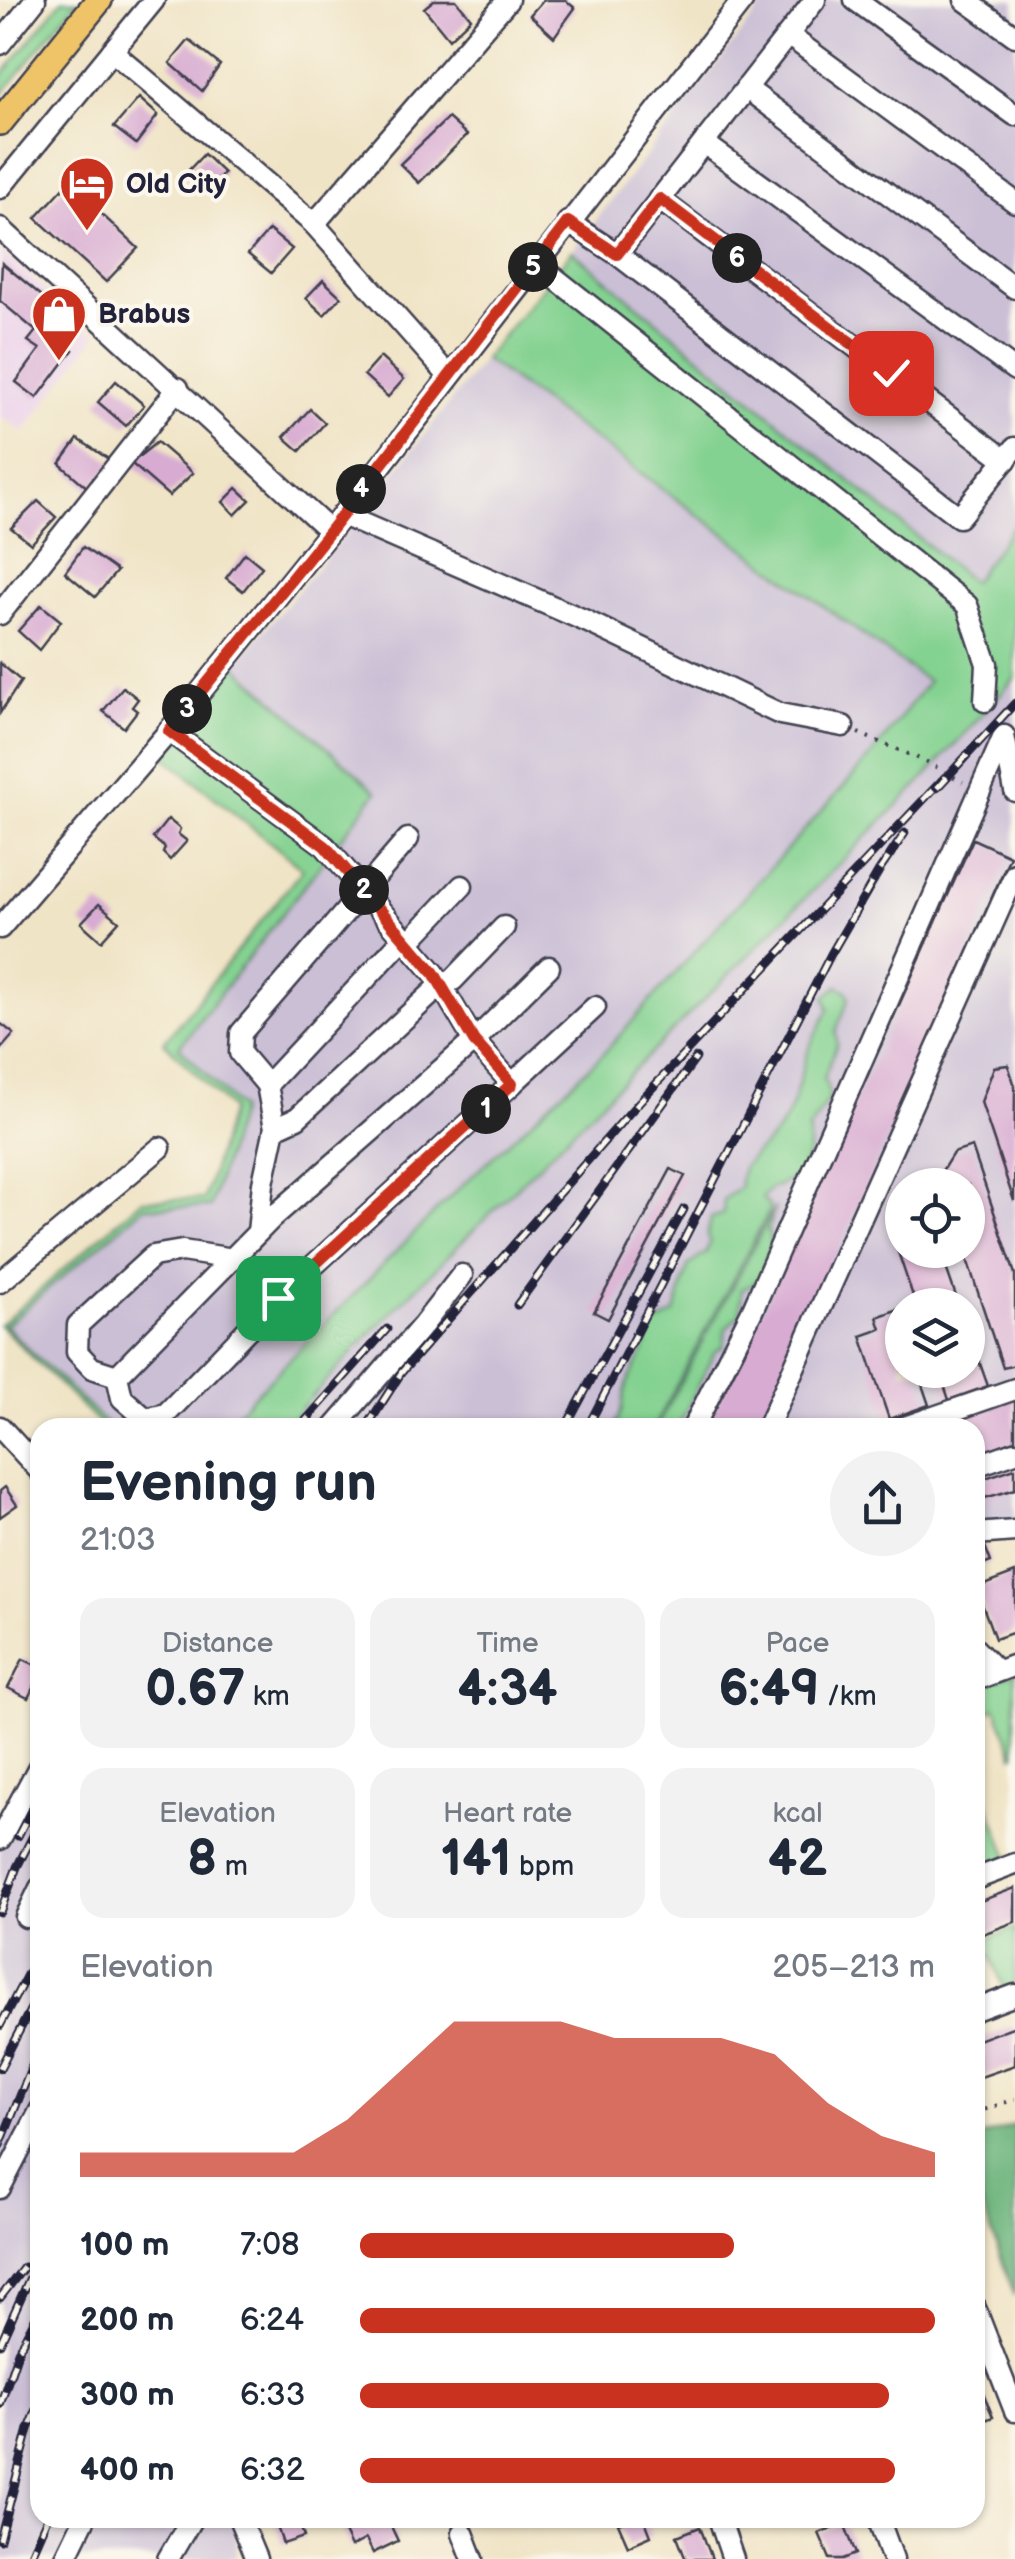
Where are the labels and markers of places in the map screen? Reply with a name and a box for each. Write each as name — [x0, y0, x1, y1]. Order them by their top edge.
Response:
hotel icon: Old City — [57, 154, 117, 233]
place label: Old City — [126, 168, 227, 201]
pin: 6 — [712, 233, 762, 283]
pin: 5 — [508, 242, 558, 292]
shop icon: Brabus — [29, 284, 89, 363]
place label: Brabus — [98, 298, 190, 331]
pin — [849, 331, 934, 416]
pin: 4 — [336, 464, 386, 514]
pin: 3 — [162, 684, 212, 734]
pin: 2 — [339, 865, 389, 915]
pin: 1 — [461, 1084, 511, 1134]
pin — [236, 1256, 321, 1341]

